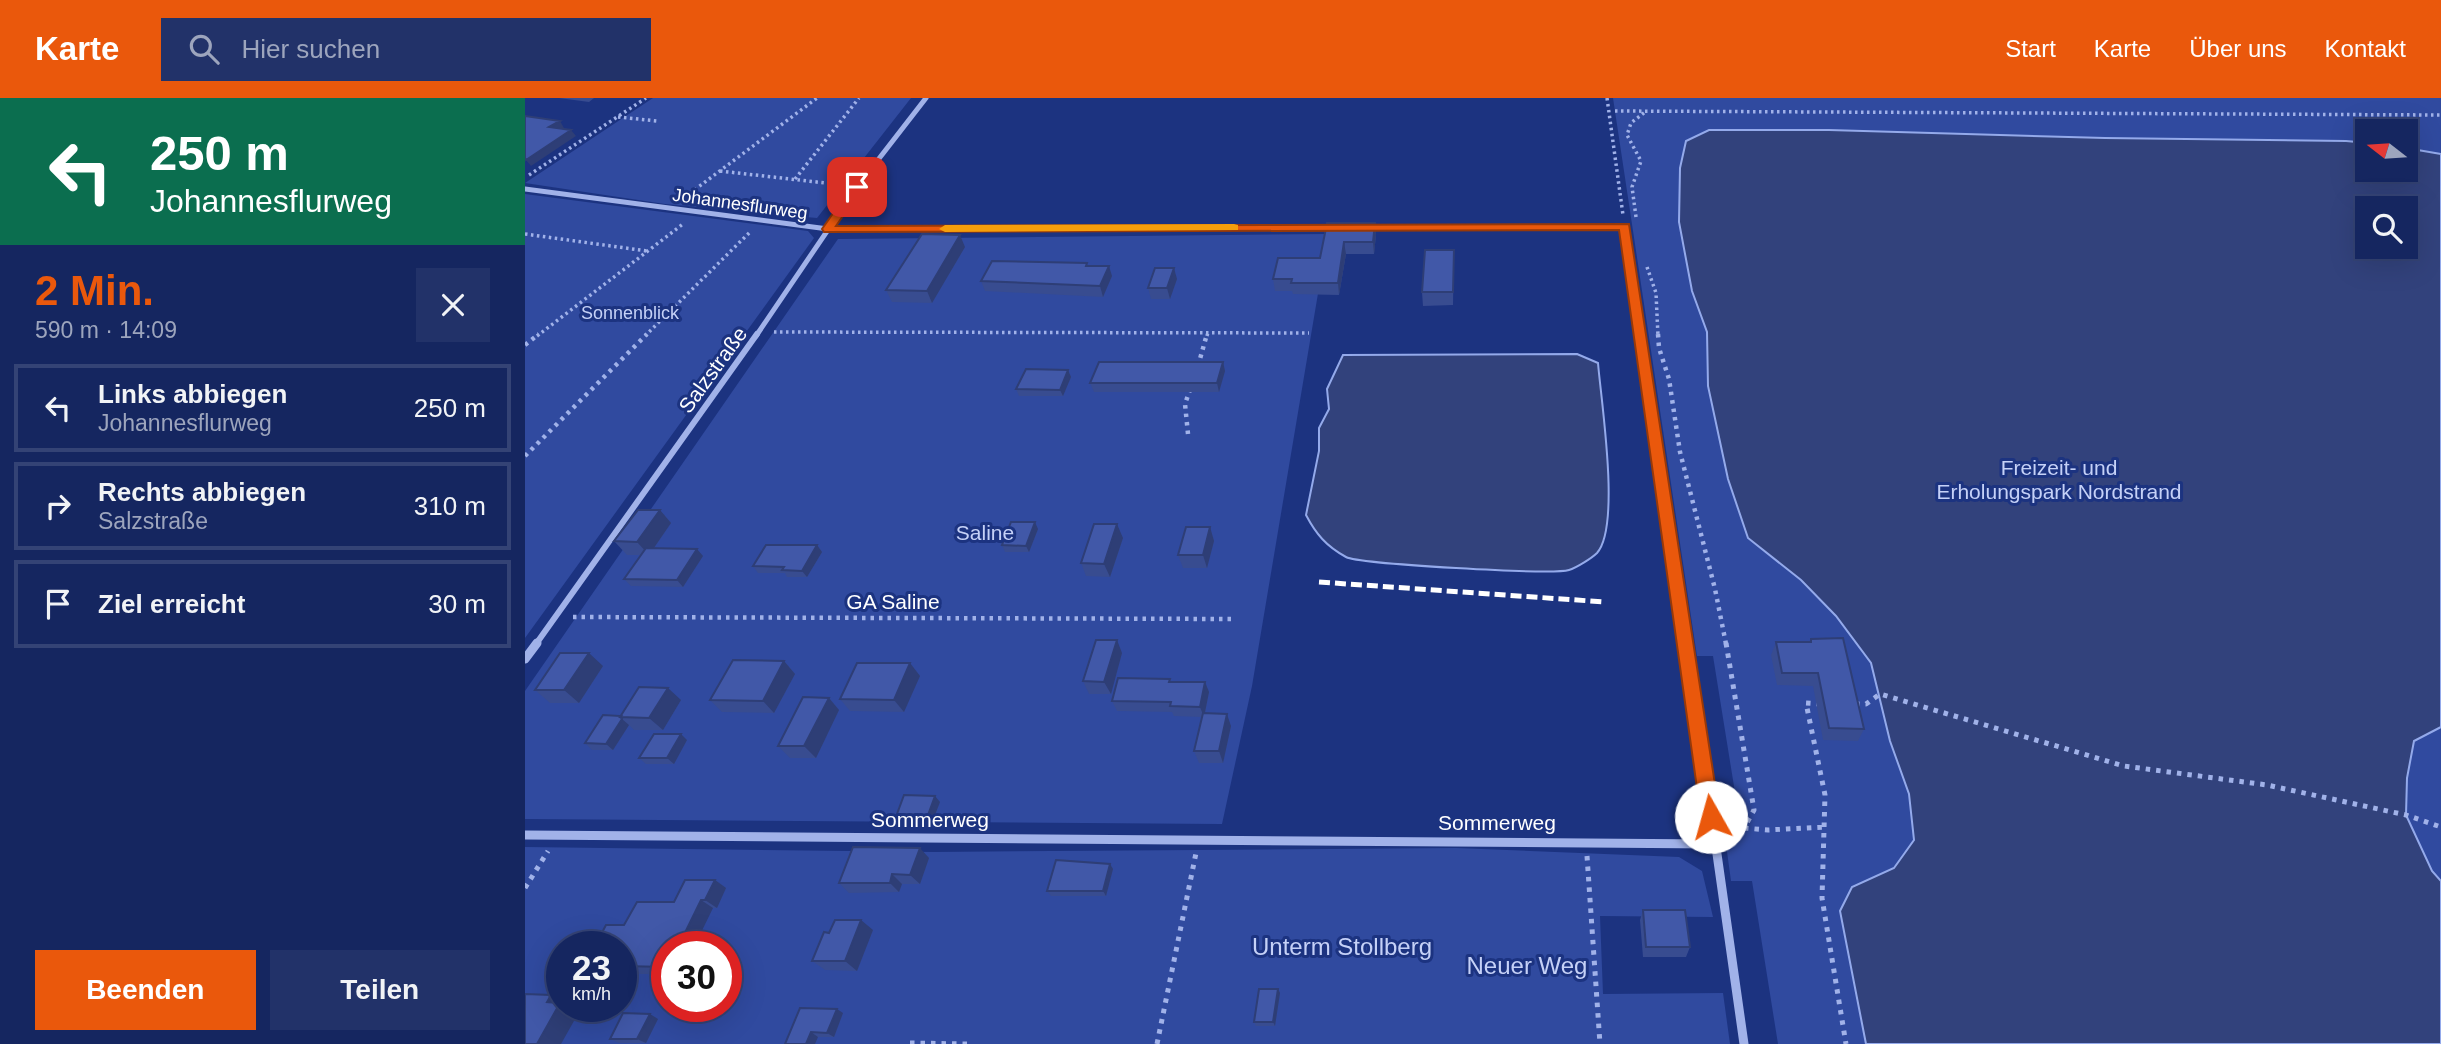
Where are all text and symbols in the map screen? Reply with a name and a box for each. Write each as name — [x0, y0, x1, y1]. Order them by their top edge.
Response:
search box — [161, 18, 651, 81]
text: Karte — [35, 30, 119, 67]
icon: search — [185, 30, 223, 68]
text: Hier suchen — [241, 34, 380, 64]
text: Start — [2005, 35, 2056, 62]
text: Karte — [2094, 35, 2151, 62]
text: Über uns — [2189, 35, 2287, 62]
text: Kontakt — [2325, 35, 2406, 62]
north arrow — [2355, 119, 2419, 182]
map controls — [2355, 119, 2418, 259]
icon: left — [35, 126, 126, 217]
text: 250 m — [150, 126, 289, 180]
pin — [827, 157, 887, 217]
icon: arrive — [838, 168, 876, 206]
text: Johannesflurweg — [150, 183, 392, 219]
street label: Johannesflurweg — [671, 185, 809, 223]
button: search — [2355, 196, 2418, 259]
text: 2 Min. — [35, 267, 154, 314]
button: close — [416, 268, 490, 342]
park label: Sonnenblick — [581, 303, 680, 323]
text: 590 m · 14:09 — [35, 317, 177, 343]
street label: Salzstraße — [674, 322, 751, 417]
text: Links abbiegen — [98, 379, 287, 409]
icon: left — [39, 389, 77, 427]
text: 250 m — [414, 393, 486, 423]
text: Johannesflurweg — [98, 410, 272, 436]
park label: Freizeit- und Erholungspark Nordstrand — [1936, 456, 2182, 503]
text: Rechts abbiegen — [98, 477, 306, 507]
icon: right — [39, 487, 77, 525]
text: 310 m — [414, 491, 486, 521]
text: Salzstraße — [98, 508, 208, 534]
park label: Saline — [956, 521, 1014, 544]
icon: arrive — [39, 585, 77, 623]
text: Ziel erreicht — [98, 589, 245, 619]
text: 30 m — [428, 589, 486, 619]
street label: GA Saline — [846, 590, 940, 613]
position arrow — [1674, 780, 1748, 854]
street label: Sommerweg — [871, 808, 989, 831]
street label: Sommerweg — [1438, 811, 1556, 834]
speed limit sign: 30 — [651, 931, 742, 1022]
park label: Unterm Stollberg — [1252, 933, 1432, 960]
text: 23 — [572, 948, 611, 987]
button: Beenden — [35, 950, 256, 1030]
button: Teilen — [270, 950, 490, 1030]
park label: Neuer Weg — [1467, 952, 1587, 979]
text: km/h — [572, 984, 611, 1004]

